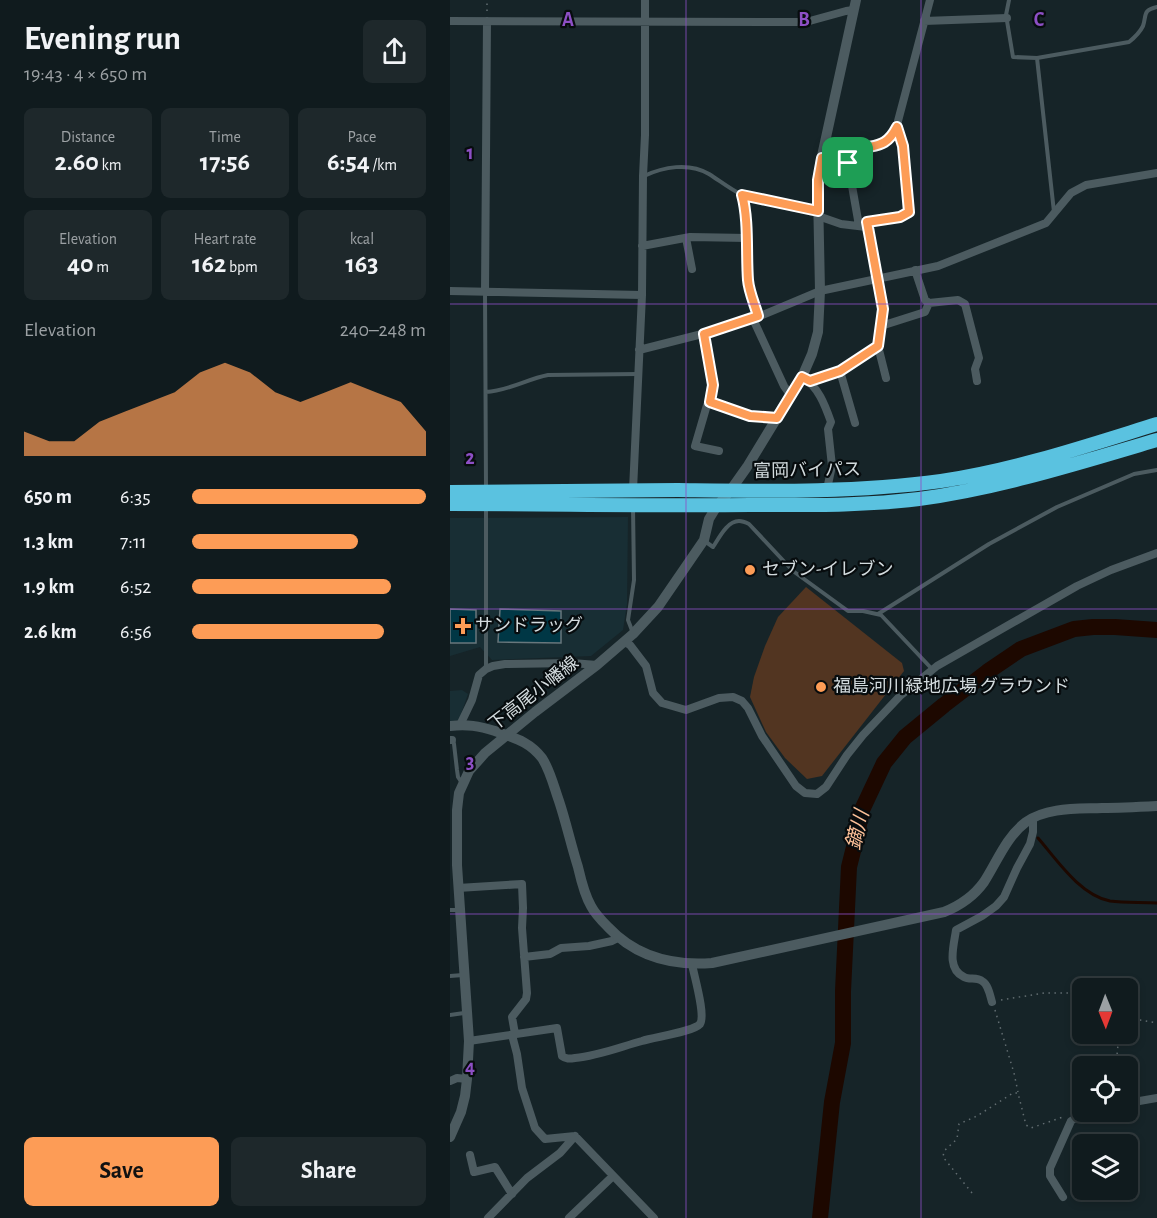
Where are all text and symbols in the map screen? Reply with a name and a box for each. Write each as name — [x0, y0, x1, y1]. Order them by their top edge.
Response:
text: A — [562, 10, 574, 30]
text: B — [798, 10, 810, 30]
text: C — [1034, 10, 1045, 30]
button: share — [363, 20, 426, 83]
text: Evening run — [24, 23, 181, 56]
text: 19:43 · 4 × 650 m — [24, 64, 147, 84]
text: Distance — [61, 129, 115, 145]
text: Time — [209, 129, 241, 145]
text: Pace — [348, 129, 376, 145]
pin — [822, 137, 873, 188]
text: 1 — [466, 143, 474, 163]
icon: arrive — [831, 146, 864, 179]
text: 2.60 — [54, 149, 99, 175]
text: 17:56 — [200, 149, 250, 175]
text: 6:54 — [327, 149, 370, 175]
text: km — [99, 157, 122, 173]
text: /km — [370, 157, 397, 173]
text: Elevation — [59, 231, 117, 247]
text: Heart rate — [194, 231, 256, 247]
text: kcal — [350, 231, 374, 247]
text: 40 — [67, 251, 94, 277]
text: 162 — [192, 251, 226, 277]
text: 163 — [345, 251, 379, 277]
text: m — [94, 259, 109, 275]
text: bpm — [226, 259, 258, 275]
text: Elevation — [24, 320, 96, 340]
text: 240–248 m — [340, 320, 426, 340]
text: 2 — [465, 448, 475, 468]
street label: 富岡バイパス — [753, 460, 861, 481]
text: 650 m — [24, 487, 72, 507]
text: 6:35 — [120, 487, 151, 507]
text: 1.3 km — [24, 532, 73, 552]
text: 7:11 — [120, 532, 147, 552]
place label: セブン-イレブン — [762, 559, 894, 579]
marker: セブン-イレブン — [743, 563, 757, 577]
text: 1.9 km — [24, 577, 75, 597]
text: 6:52 — [120, 577, 151, 597]
place label: サンドラッグ — [475, 615, 583, 635]
marker: サンドラッグ — [456, 619, 470, 633]
text: 2.6 km — [24, 622, 77, 642]
text: 6:56 — [120, 622, 152, 642]
street label: 下高尾小幡線 — [485, 652, 582, 734]
place label: 福島河川緑地広場 グラウンド — [833, 676, 1070, 696]
marker: 福島河川緑地広場 グラウンド — [814, 680, 828, 694]
text: 3 — [466, 752, 474, 772]
water label: 鏑川 — [842, 806, 873, 852]
north arrow — [1072, 978, 1138, 1044]
map controls — [1072, 978, 1138, 1200]
button: locate — [1072, 1056, 1138, 1122]
text: 4 — [465, 1057, 475, 1077]
button: layers — [1072, 1134, 1138, 1200]
button: Save — [24, 1137, 219, 1206]
button: Share — [231, 1137, 426, 1206]

